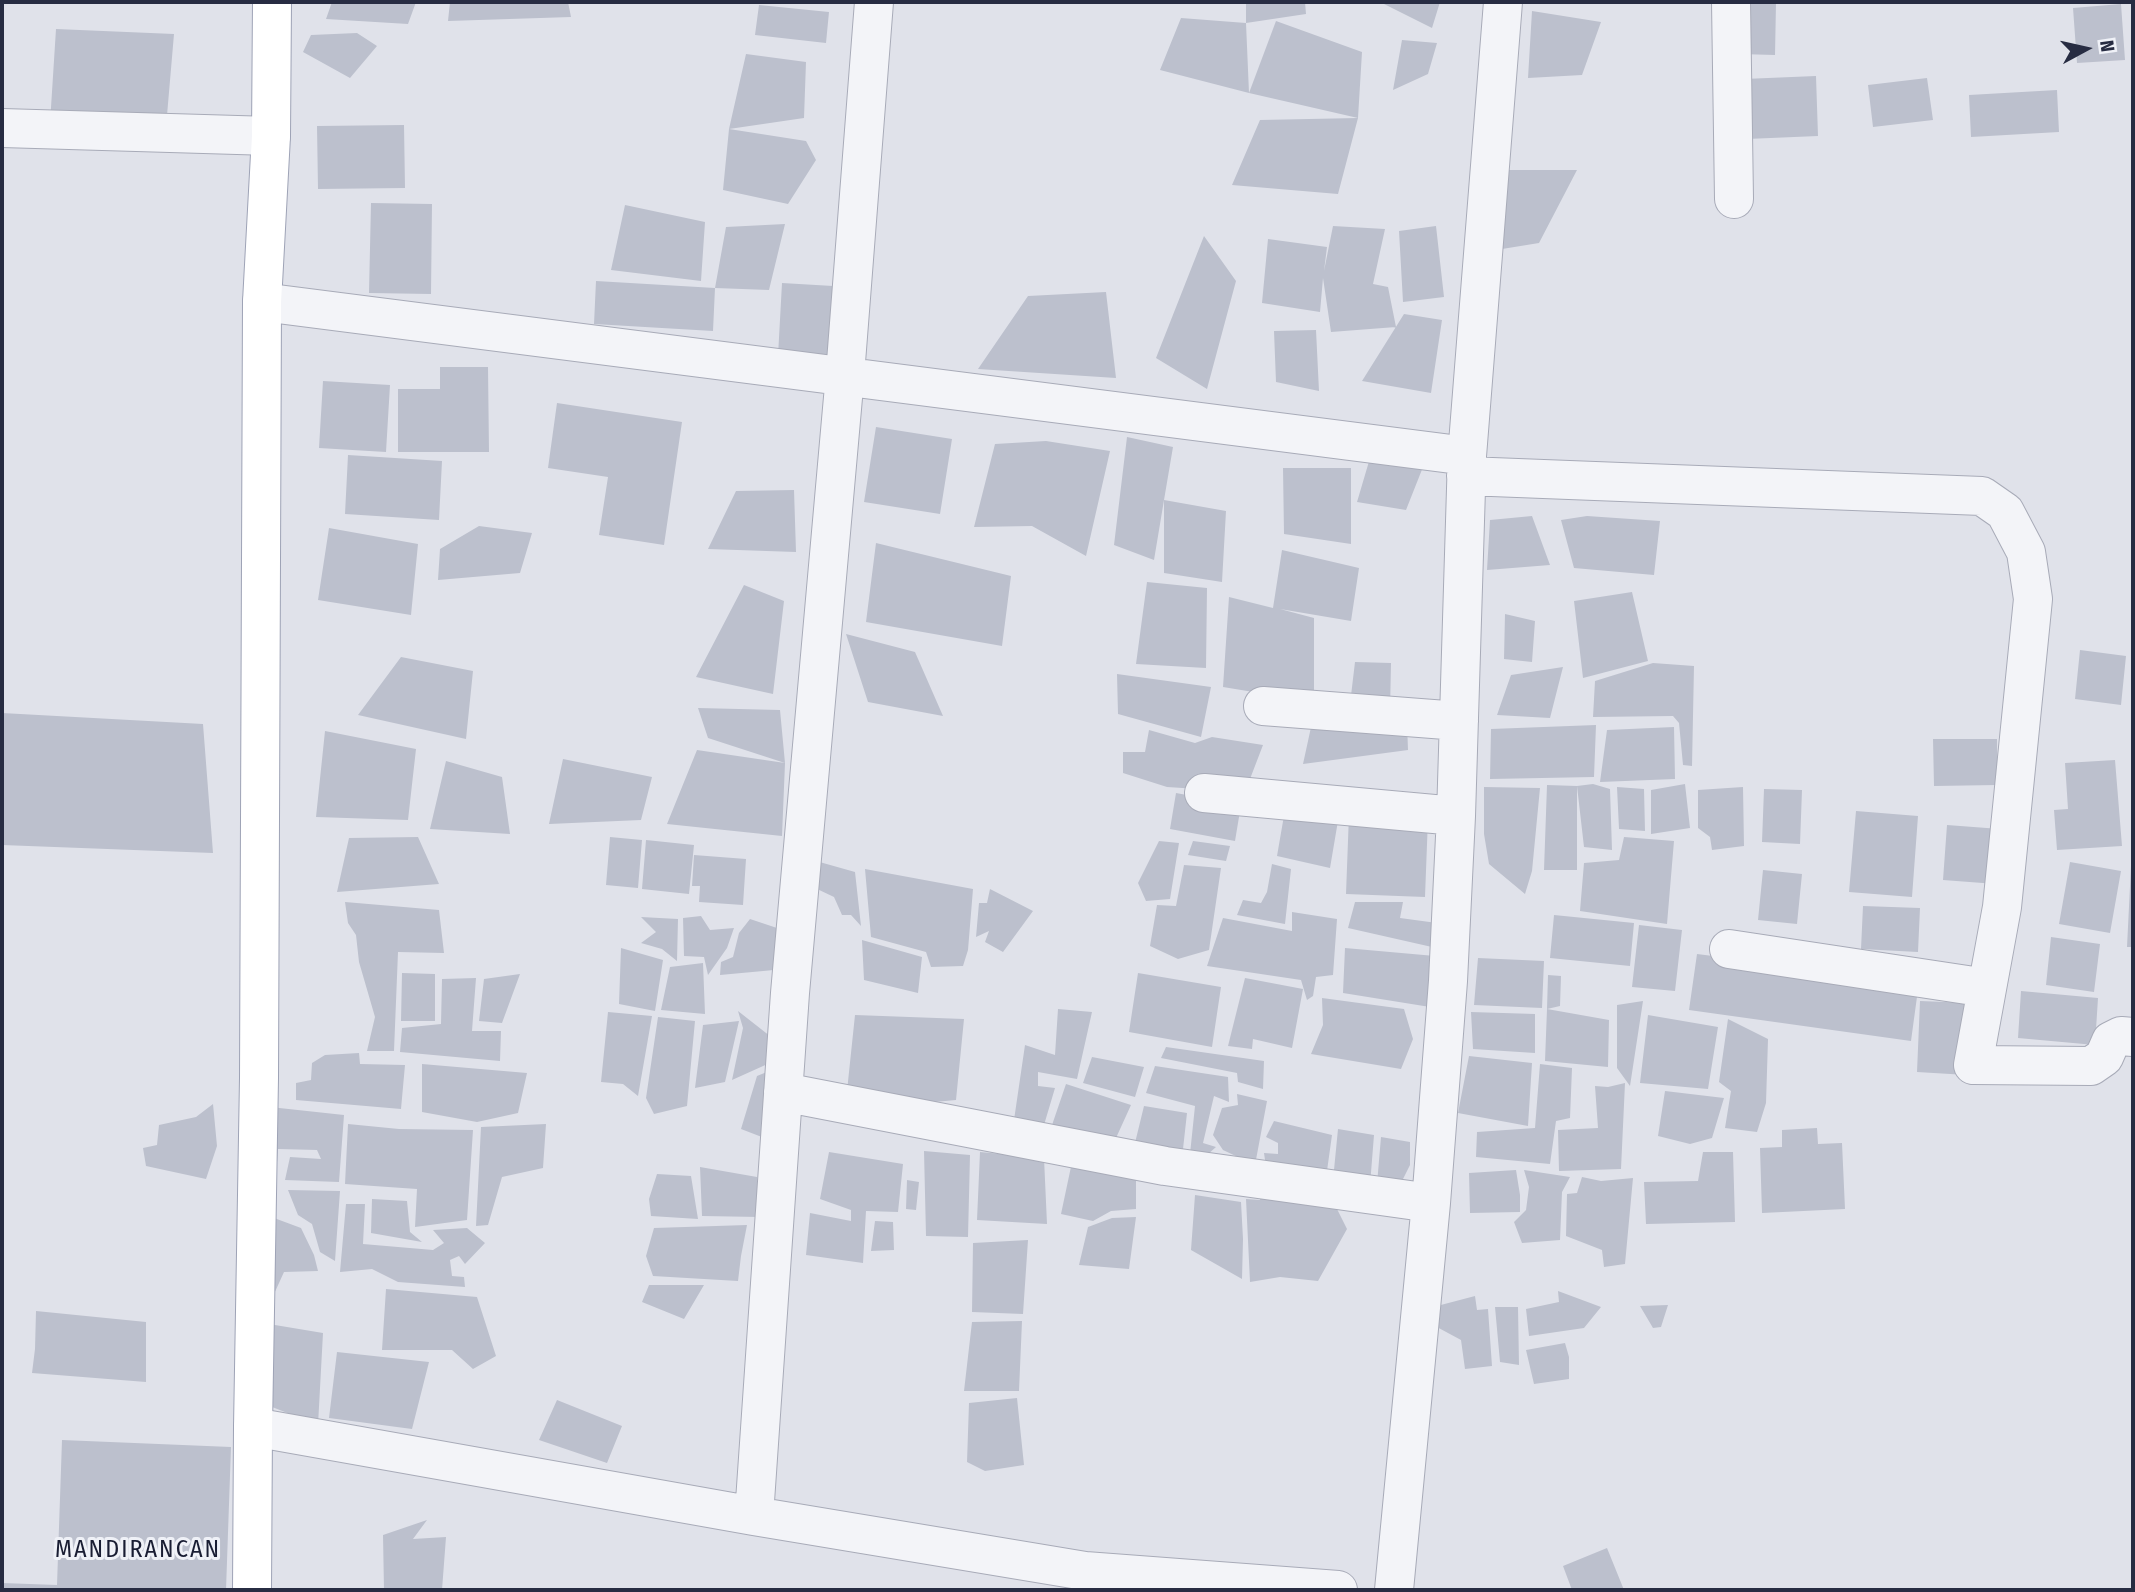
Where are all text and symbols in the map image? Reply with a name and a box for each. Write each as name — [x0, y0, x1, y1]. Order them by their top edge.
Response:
north arrow — [2051, 14, 2121, 84]
text: N — [2095, 39, 2119, 53]
district label: MANDIRANCAN — [56, 1536, 220, 1564]

